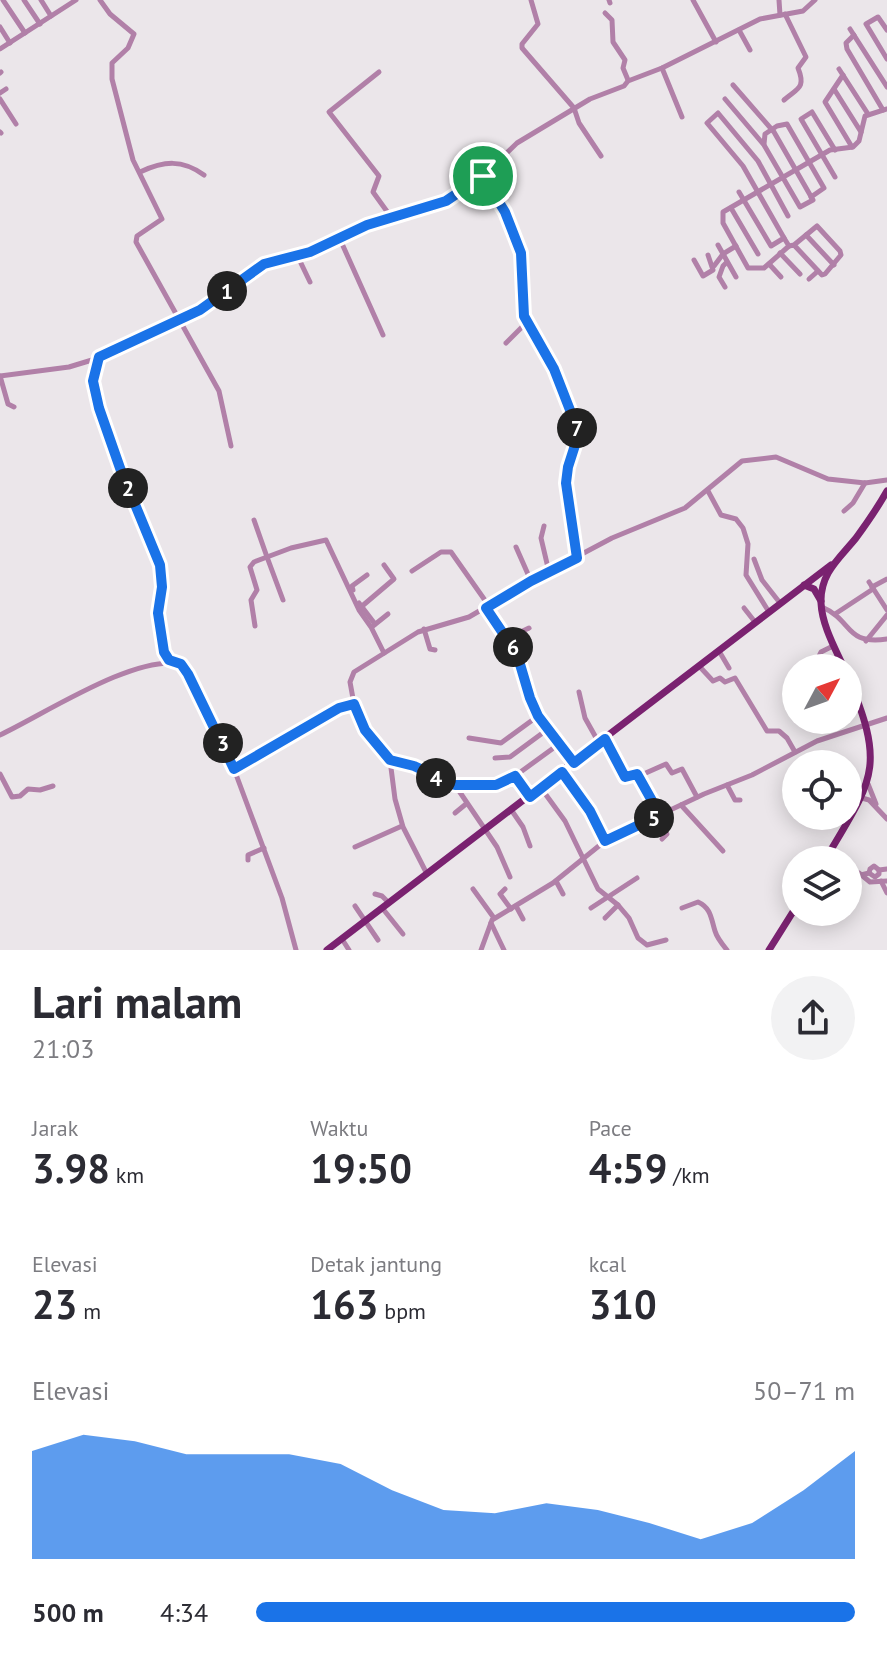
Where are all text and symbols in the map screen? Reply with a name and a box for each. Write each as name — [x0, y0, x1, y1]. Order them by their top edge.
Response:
pin — [449, 142, 517, 210]
icon: arrive — [461, 154, 505, 198]
pin: 1 — [207, 271, 247, 311]
text: 1 — [221, 277, 233, 305]
pin: 7 — [557, 408, 597, 448]
text: 7 — [571, 414, 583, 442]
pin: 2 — [108, 468, 148, 508]
text: 2 — [122, 474, 134, 502]
pin: 6 — [493, 627, 533, 667]
text: 6 — [507, 633, 519, 661]
north arrow — [782, 654, 862, 734]
map controls — [782, 654, 862, 926]
pin: 3 — [203, 723, 243, 763]
text: 3 — [217, 729, 229, 757]
button: locate — [782, 750, 862, 830]
pin: 4 — [416, 758, 456, 798]
text: 4 — [430, 764, 442, 792]
pin: 5 — [634, 798, 674, 838]
text: 5 — [648, 804, 660, 832]
button: layers — [782, 846, 862, 926]
text: Lari malam — [32, 973, 242, 1030]
button: share — [771, 976, 855, 1060]
text: 21:03 — [32, 1032, 94, 1065]
text: Jarak — [32, 1114, 78, 1142]
text: Waktu — [310, 1114, 368, 1142]
text: Pace — [589, 1114, 632, 1142]
text: 3.98 — [32, 1142, 110, 1194]
text: 19:50 — [310, 1142, 412, 1194]
text: 4:59 — [589, 1142, 667, 1194]
text: km — [110, 1161, 144, 1189]
text: /km — [667, 1161, 710, 1189]
text: Elevasi — [32, 1250, 98, 1278]
text: Detak jantung — [310, 1250, 442, 1278]
text: kcal — [589, 1250, 626, 1278]
text: 23 — [32, 1278, 77, 1330]
text: 163 — [310, 1278, 378, 1330]
text: 310 — [589, 1278, 657, 1330]
text: m — [77, 1297, 101, 1325]
text: bpm — [378, 1297, 426, 1325]
text: Elevasi — [32, 1374, 110, 1407]
text: 50–71 m — [753, 1374, 855, 1407]
text: 500 m — [32, 1596, 104, 1629]
text: 4:34 — [160, 1596, 208, 1629]

